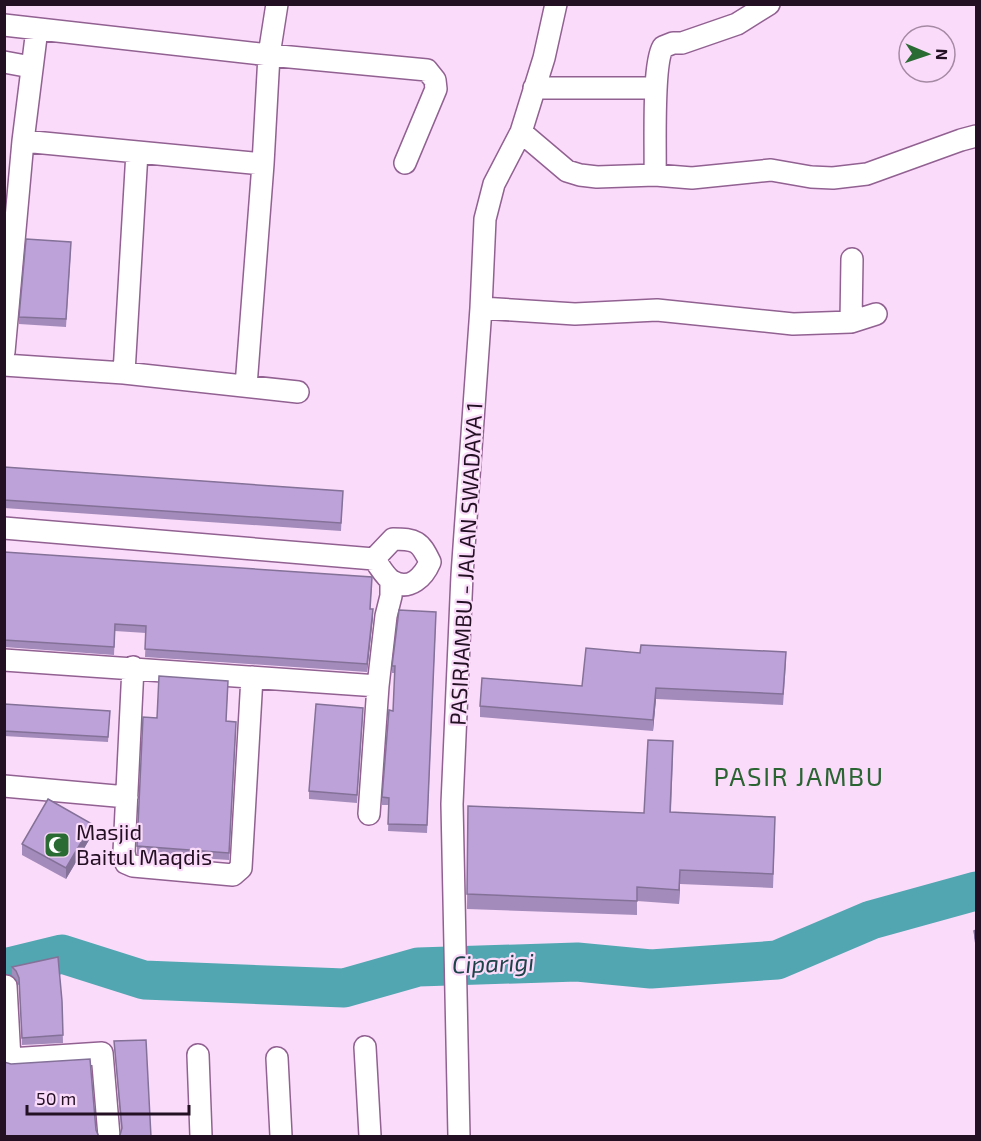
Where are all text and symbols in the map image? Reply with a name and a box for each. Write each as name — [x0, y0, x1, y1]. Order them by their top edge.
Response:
north arrow — [897, 24, 957, 84]
text: N — [933, 48, 952, 61]
street label: PASIRJAMBU - JALAN SWADAYA 1 — [444, 402, 486, 726]
district label: PASIR JAMBU — [713, 760, 885, 791]
place label: Masjid Baitul Maqdis — [76, 818, 212, 869]
mosque icon: Masjid Baitul Maqdis — [42, 830, 72, 860]
water label: Ciparigi — [451, 947, 535, 978]
scale bar — [27, 1078, 189, 1116]
text: 50 m — [36, 1087, 76, 1109]

